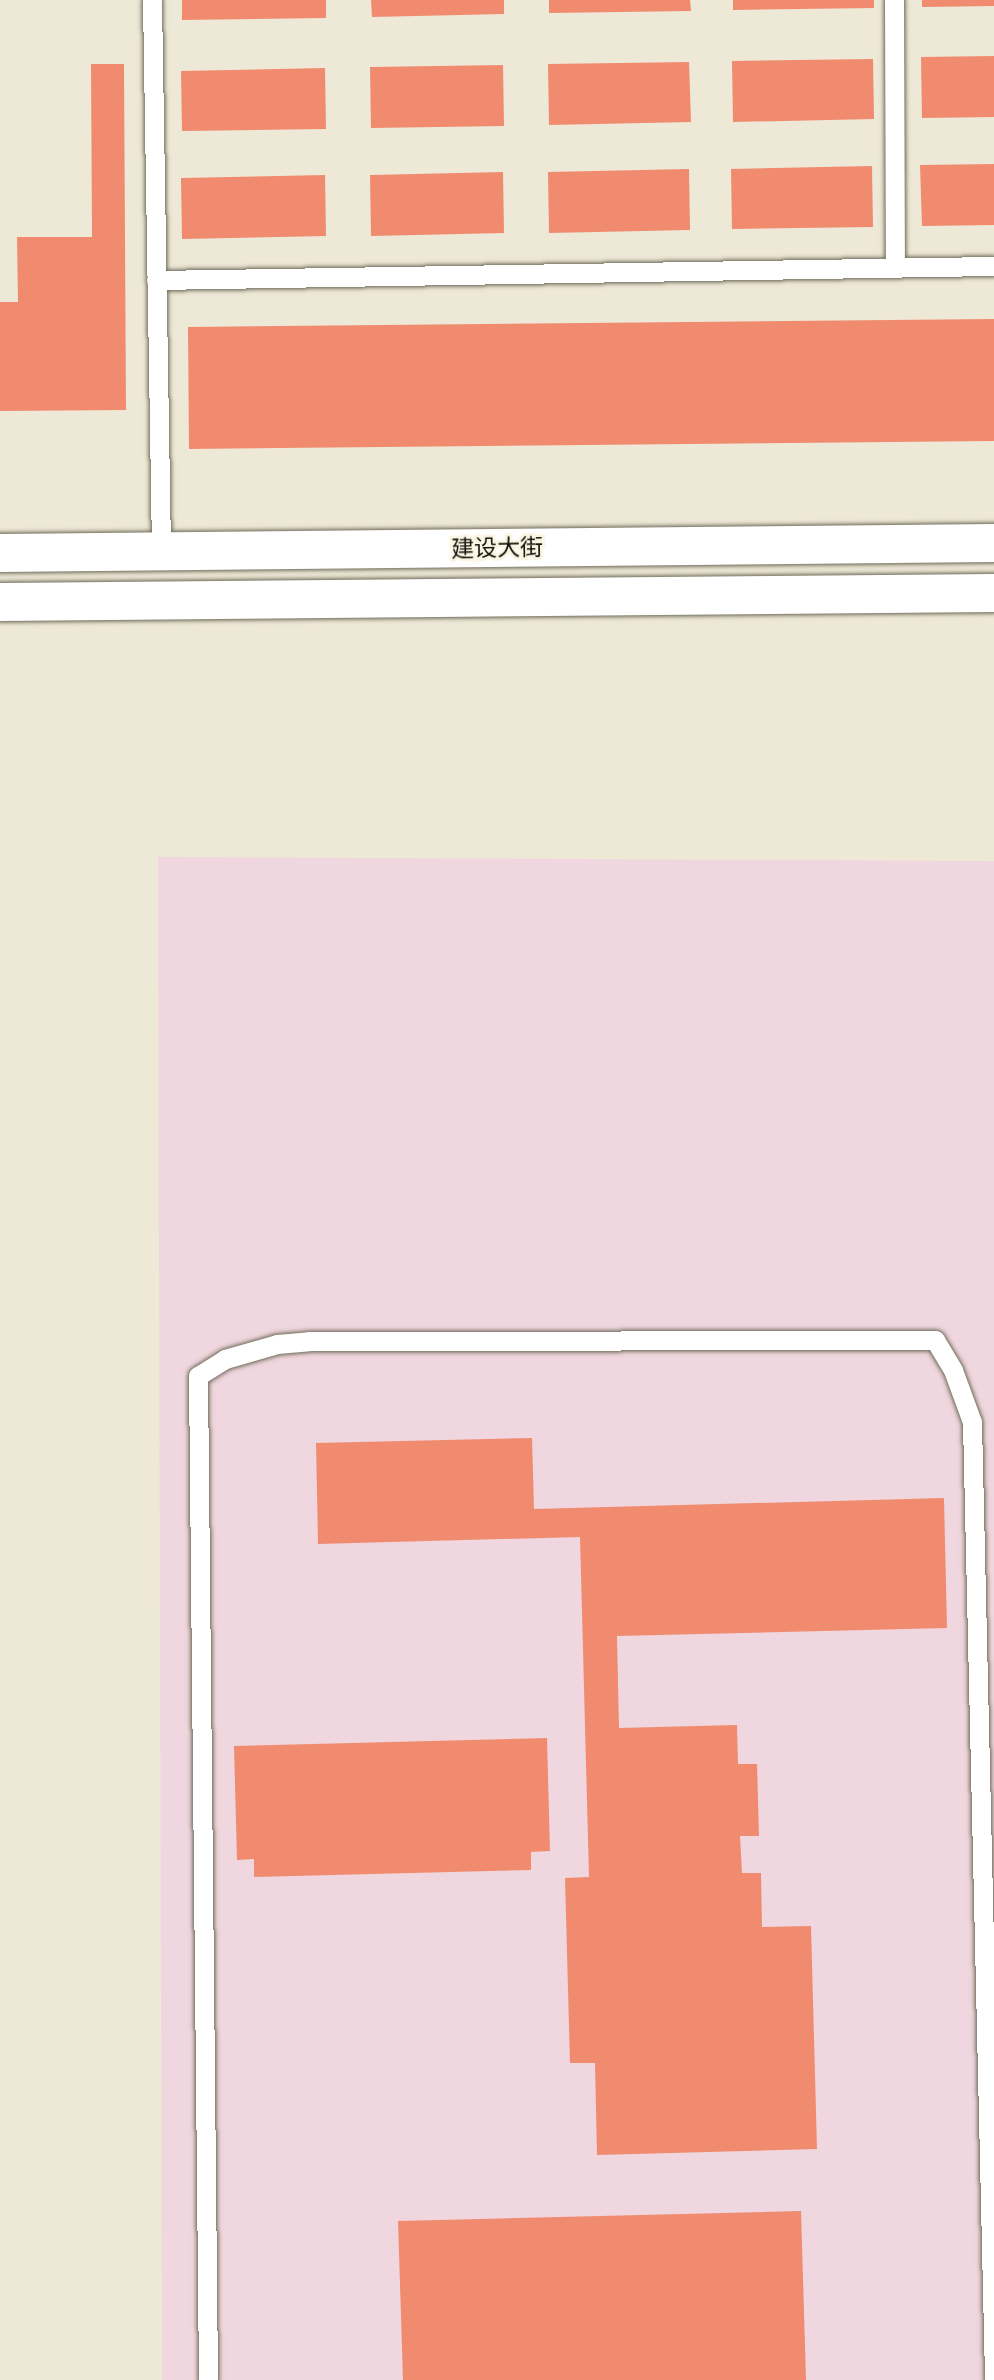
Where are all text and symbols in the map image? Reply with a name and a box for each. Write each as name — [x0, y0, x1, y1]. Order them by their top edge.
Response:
street label: 建设大街 — [451, 533, 543, 563]

